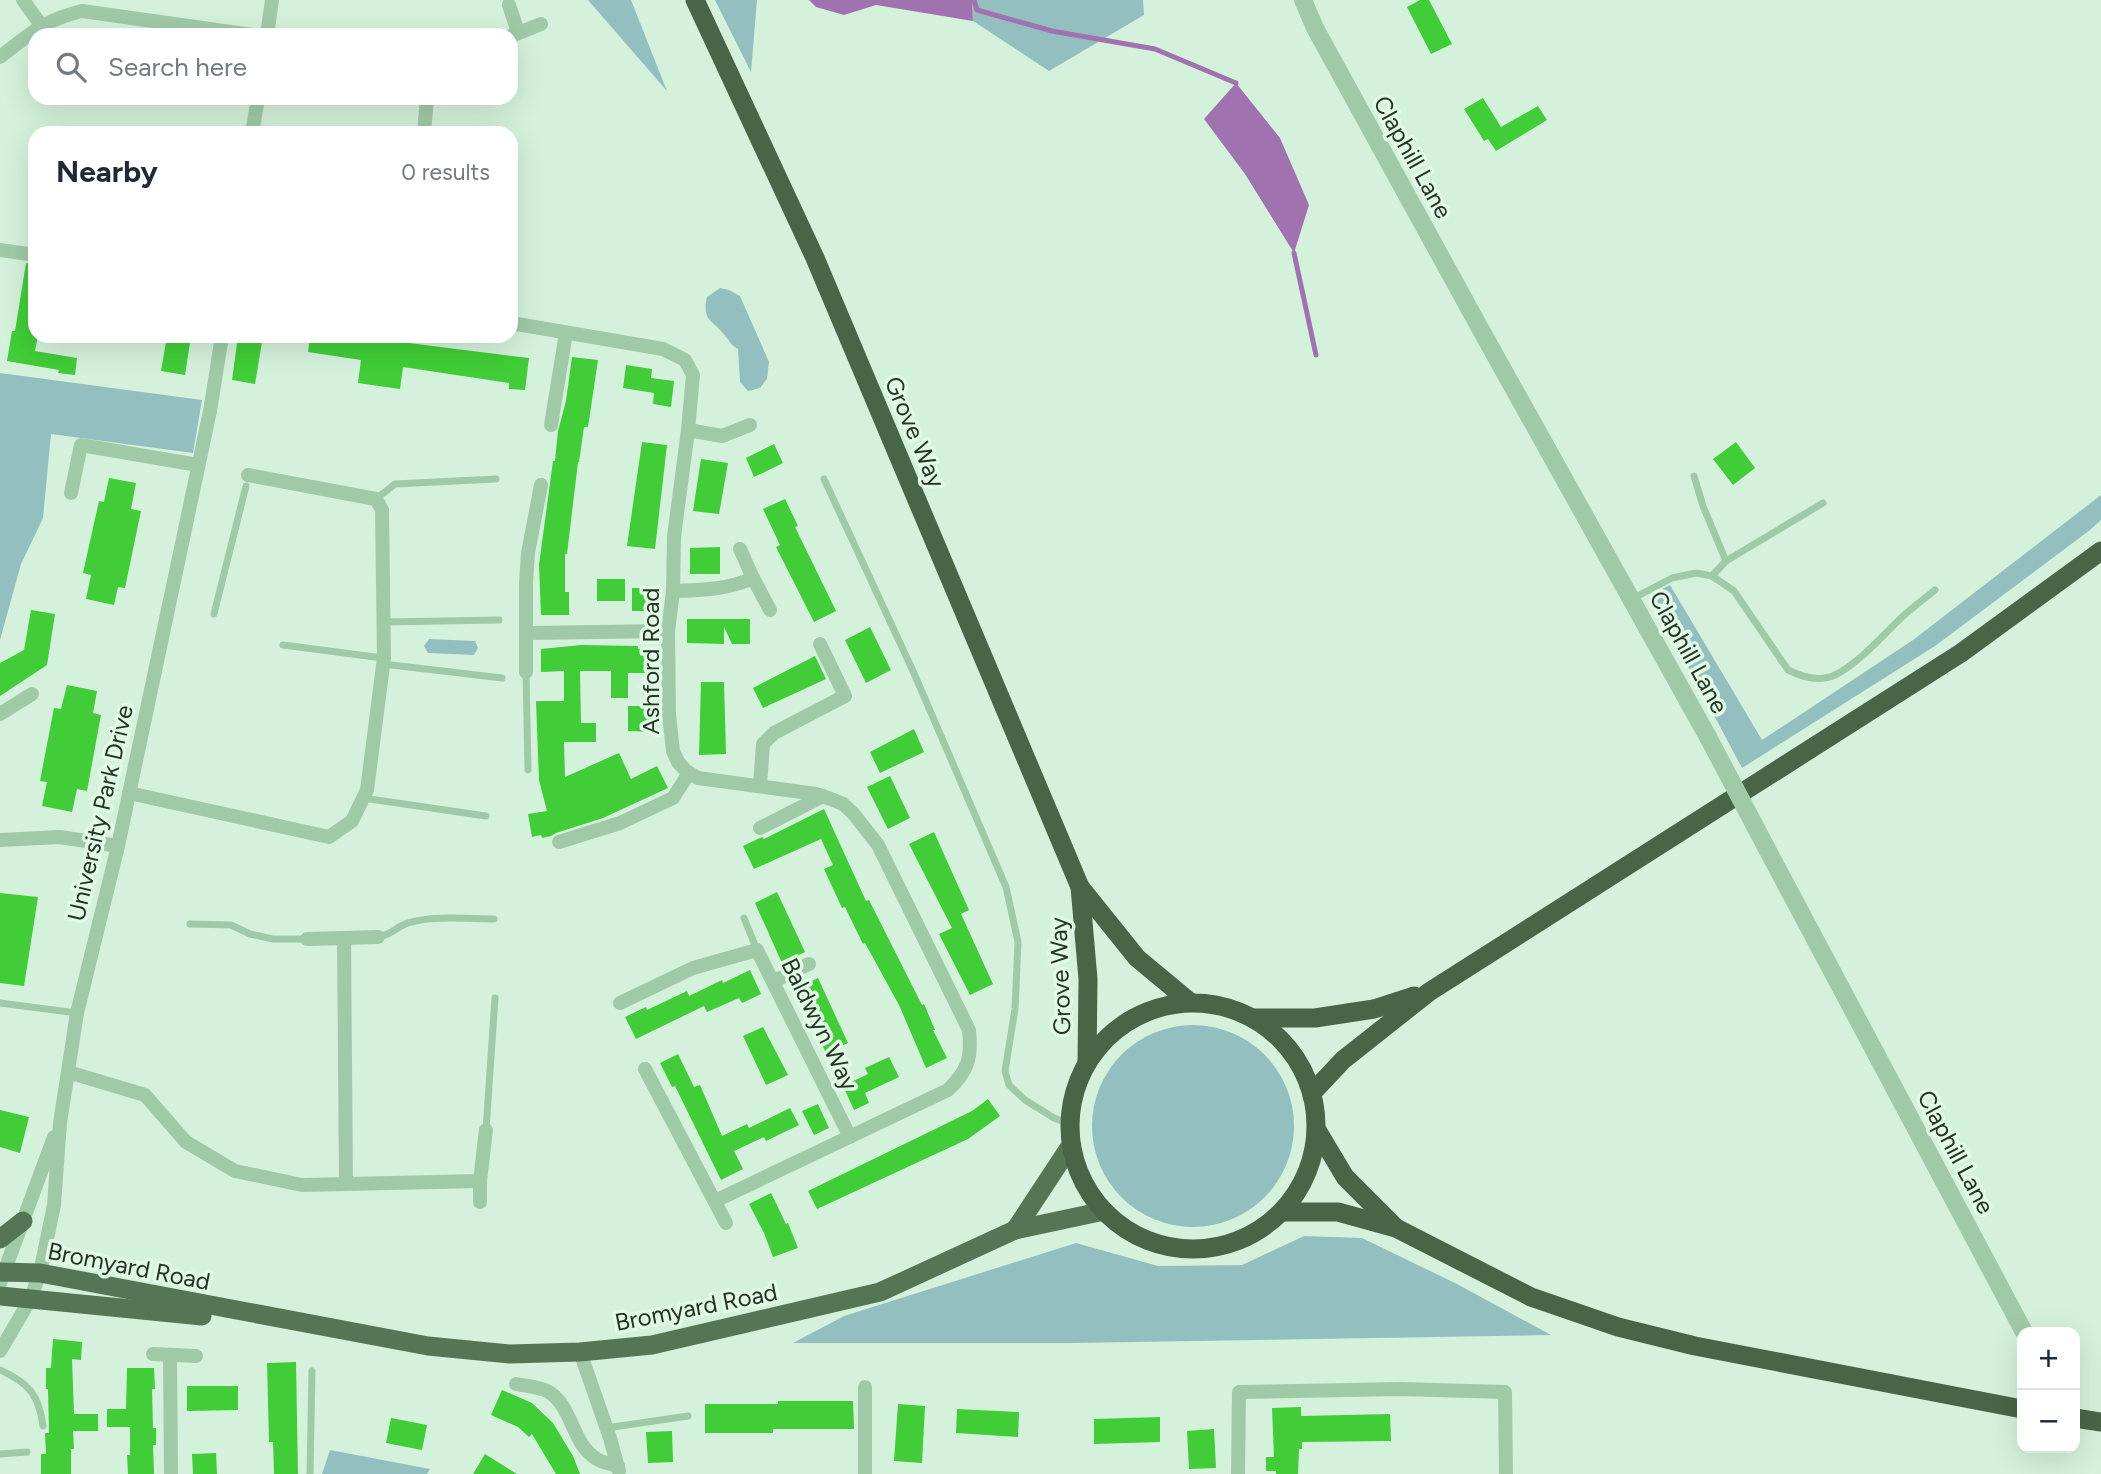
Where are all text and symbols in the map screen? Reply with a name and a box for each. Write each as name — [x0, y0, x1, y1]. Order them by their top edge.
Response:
search box — [28, 28, 518, 105]
icon: search — [52, 48, 90, 86]
text: Search here — [108, 51, 247, 83]
street label: Claphill Lane — [1367, 91, 1459, 223]
text: Nearby — [56, 153, 158, 190]
text: 0 results — [401, 158, 490, 186]
street label: Grove Way — [879, 372, 952, 492]
street label: Claphill Lane — [1643, 586, 1735, 718]
street label: Ashford Road — [636, 588, 665, 734]
street label: University Park Drive — [61, 702, 139, 924]
street label: Grove Way — [1043, 916, 1077, 1035]
street label: Baldwyn Way — [775, 953, 865, 1095]
street label: Claphill Lane — [1911, 1085, 2001, 1219]
street label: Bromyard Road — [45, 1236, 213, 1296]
street label: Bromyard Road — [612, 1277, 780, 1337]
map controls — [2017, 1327, 2080, 1453]
button: + — [2017, 1327, 2080, 1390]
button: − — [2017, 1390, 2080, 1453]

